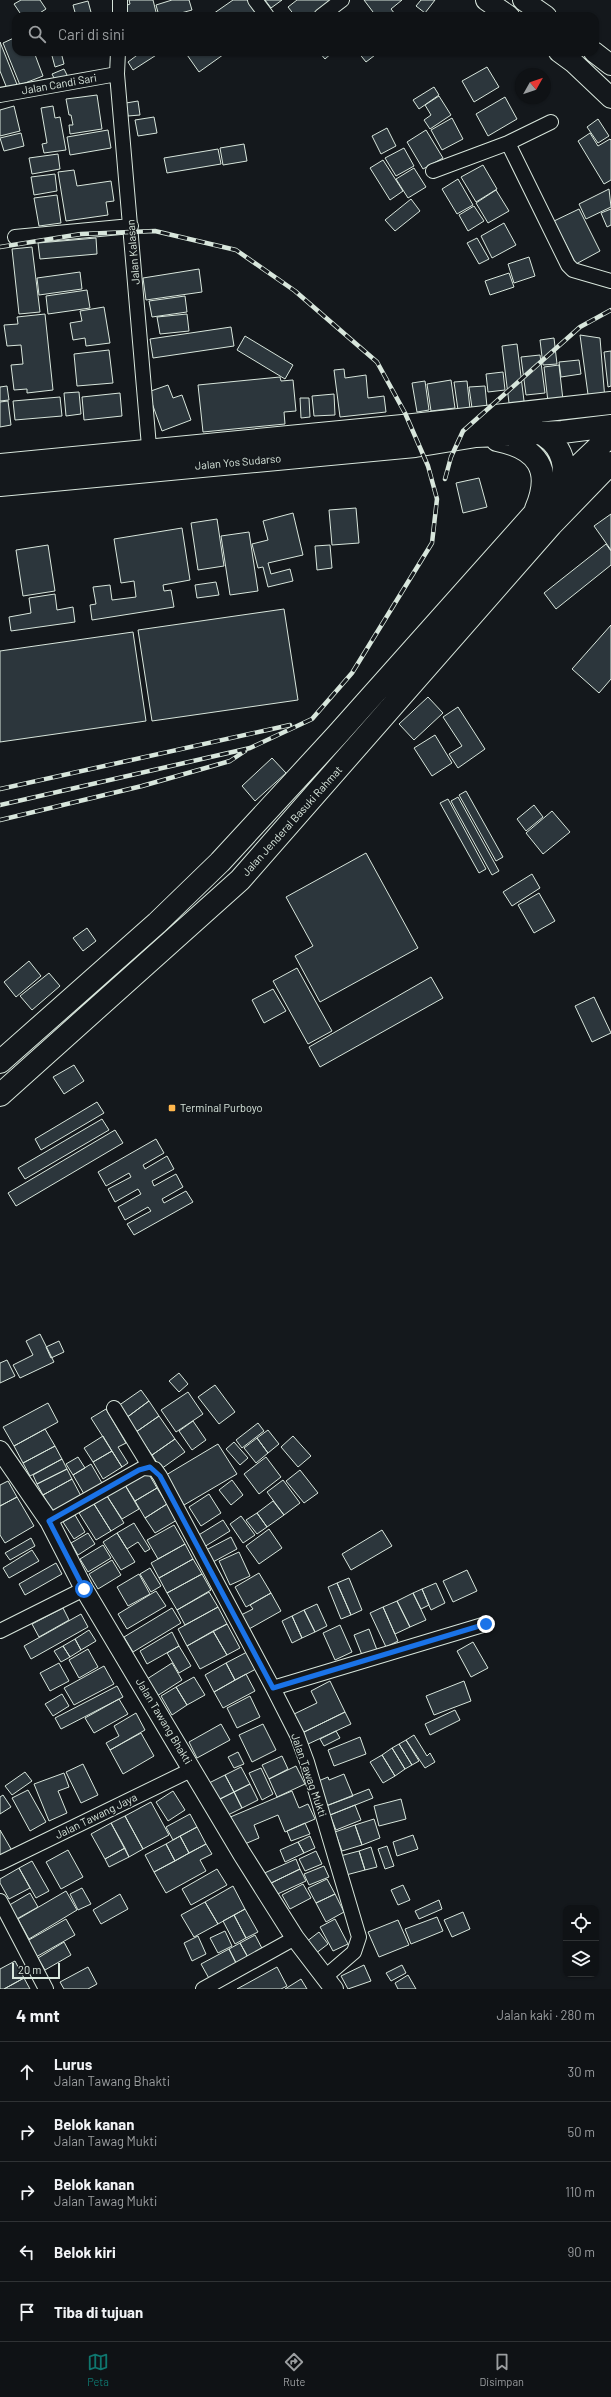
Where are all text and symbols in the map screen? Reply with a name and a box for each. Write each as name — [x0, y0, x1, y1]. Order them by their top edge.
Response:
search box — [12, 12, 599, 56]
icon: search — [26, 23, 48, 45]
text: Cari di sini — [58, 25, 125, 43]
north arrow — [515, 68, 551, 104]
street label: Jalan Candi Sari — [20, 70, 98, 97]
street label: Jalan Kalasan — [123, 219, 142, 285]
street label: Jalan Yos Sudarso — [194, 451, 282, 472]
street label: Jalan Jenderal Basuki Rahmat — [239, 763, 345, 878]
place label: Terminal Purboyo — [180, 1101, 263, 1114]
marker: Terminal Purboyo — [167, 1103, 177, 1113]
route start — [75, 1580, 93, 1598]
route end — [477, 1615, 495, 1633]
street label: Jalan Tawang Bhakti — [134, 1675, 195, 1766]
street label: Jalan Tawag Mukti — [289, 1731, 330, 1818]
street label: Jalan Tawang Jaya — [53, 1790, 139, 1841]
map controls — [563, 1905, 599, 1977]
button: locate — [563, 1905, 599, 1941]
button: layers — [563, 1941, 599, 1977]
scale bar — [12, 1961, 60, 1980]
text: 20 m — [18, 1963, 41, 1976]
text: 4 mnt — [16, 2005, 60, 2025]
text: Jalan kaki · 280 m — [496, 2007, 595, 2023]
text: Lurus — [54, 2055, 92, 2073]
icon: ahead — [16, 2061, 38, 2083]
text: 30 m — [568, 2064, 595, 2080]
text: Jalan Tawang Bhakti — [54, 2073, 170, 2089]
text: Belok kanan — [54, 2115, 134, 2133]
icon: right — [16, 2121, 38, 2143]
text: 50 m — [568, 2124, 595, 2140]
text: Jalan Tawag Mukti — [54, 2133, 157, 2149]
text: Belok kanan — [54, 2175, 134, 2193]
icon: right — [16, 2181, 38, 2203]
text: 110 m — [565, 2184, 595, 2200]
text: Jalan Tawag Mukti — [54, 2193, 157, 2209]
icon: left — [16, 2241, 38, 2263]
text: Belok kiri — [54, 2243, 116, 2261]
text: 90 m — [568, 2244, 595, 2260]
icon: arrive — [16, 2301, 38, 2323]
text: Tiba di tujuan — [54, 2303, 143, 2321]
tab: Peta — [87, 2351, 109, 2388]
tab: Rute — [283, 2351, 305, 2388]
tab: Disimpan — [480, 2351, 524, 2388]

